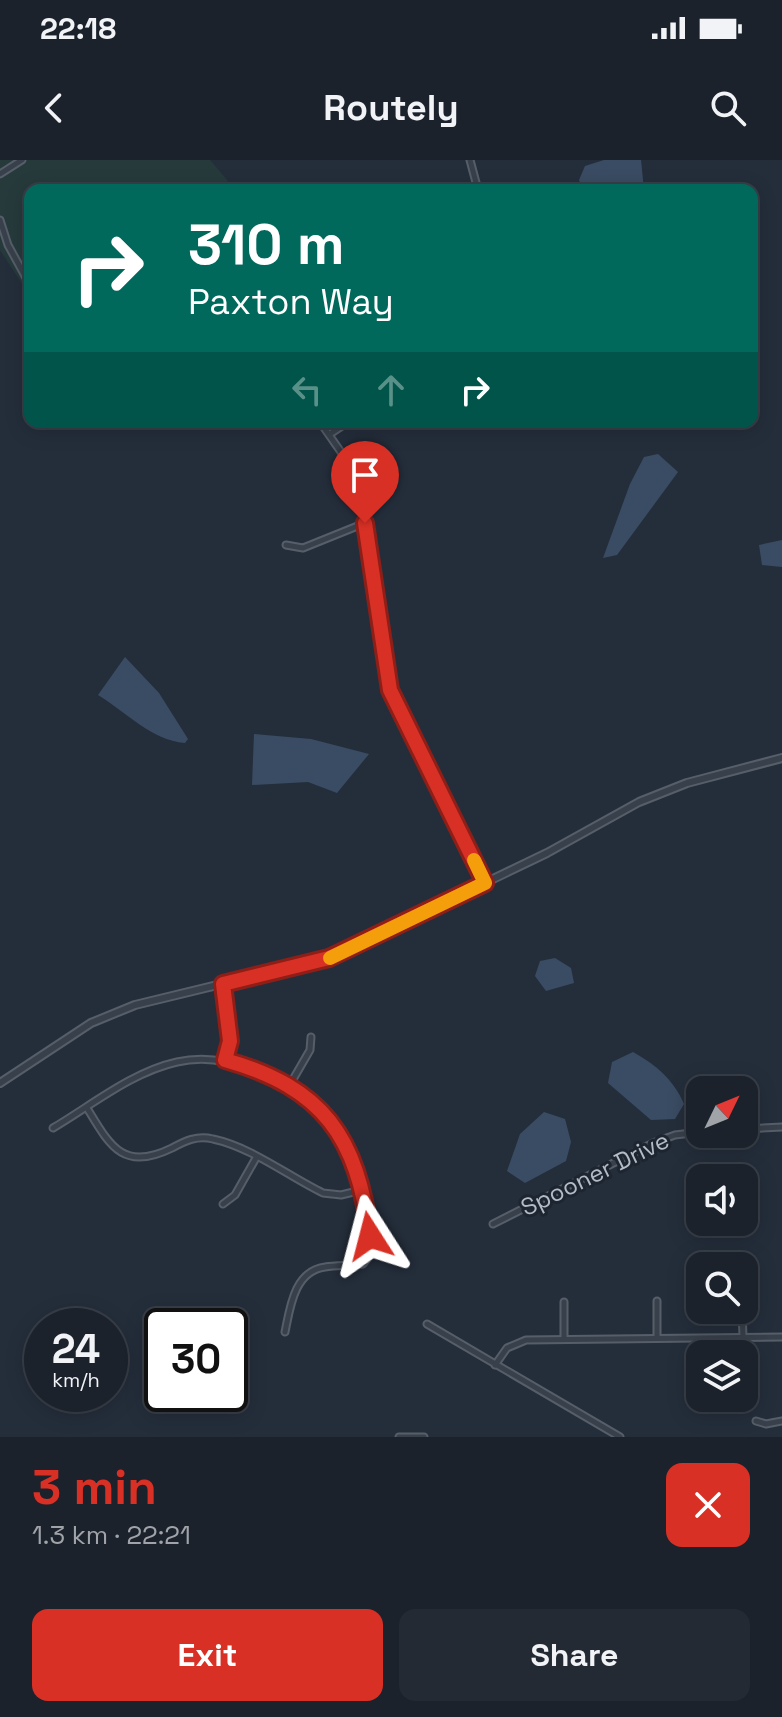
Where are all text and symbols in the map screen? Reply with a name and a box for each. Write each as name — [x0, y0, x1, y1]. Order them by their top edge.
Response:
text: 22:18 — [40, 9, 116, 48]
text: Routely — [323, 85, 459, 131]
icon: back — [32, 86, 76, 130]
icon: search — [706, 86, 750, 130]
text: 310 m — [188, 209, 345, 280]
icon: right — [56, 216, 160, 320]
text: Paxton Way — [188, 279, 394, 325]
icon: left — [285, 368, 329, 412]
icon: ahead — [369, 368, 413, 412]
icon: right — [453, 368, 497, 412]
pin — [331, 441, 399, 523]
icon: arrive — [343, 453, 387, 497]
north arrow — [686, 1076, 758, 1148]
map controls — [686, 1076, 758, 1412]
street label: Spooner Drive — [515, 1124, 674, 1223]
button: sound — [686, 1164, 758, 1236]
position arrow — [328, 1194, 412, 1278]
button: search — [686, 1252, 758, 1324]
speed limit sign: 30 — [144, 1308, 248, 1412]
text: 24 — [52, 1324, 100, 1375]
button: layers — [686, 1340, 758, 1412]
text: km/h — [52, 1367, 100, 1393]
text: 3 min — [32, 1457, 157, 1518]
button: close — [666, 1463, 750, 1547]
text: 1.3 km · 22:21 — [32, 1518, 191, 1552]
button: Exit — [32, 1609, 383, 1701]
button: Share — [399, 1609, 750, 1701]

